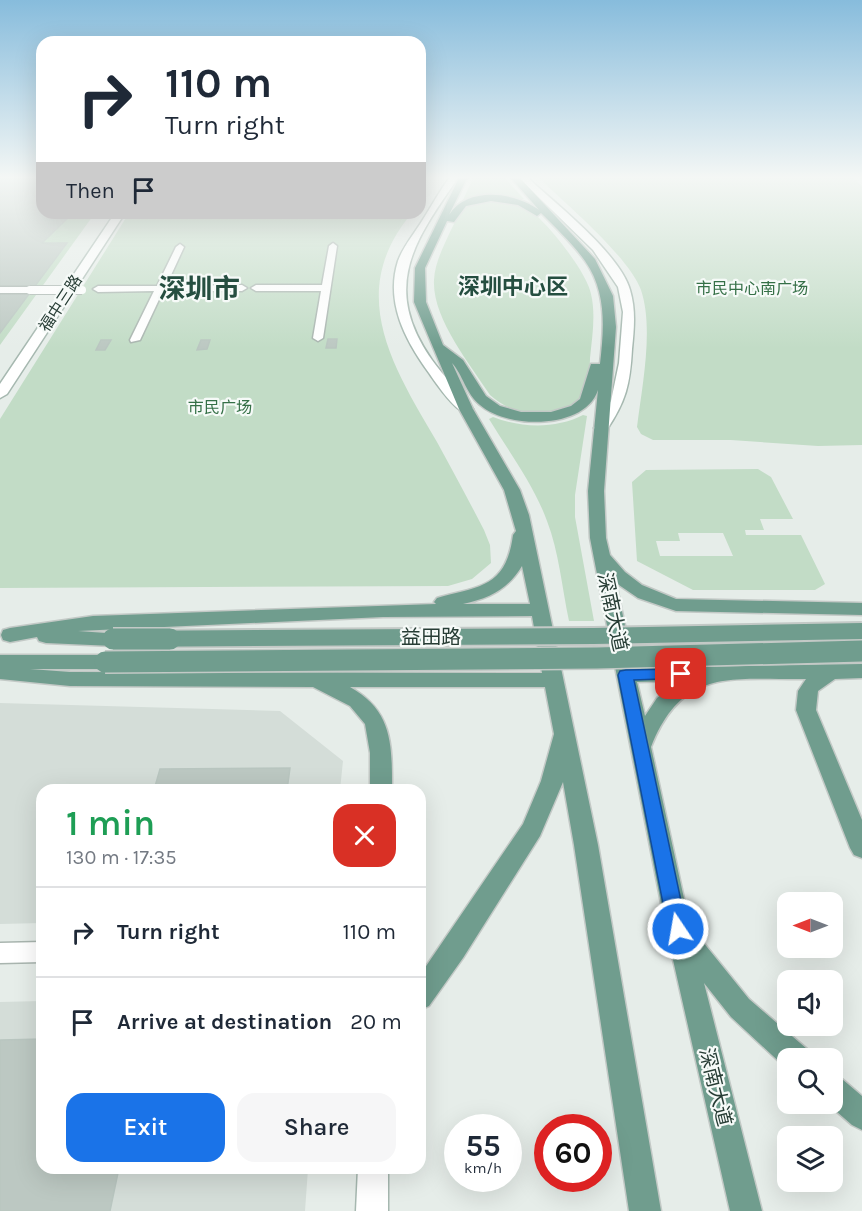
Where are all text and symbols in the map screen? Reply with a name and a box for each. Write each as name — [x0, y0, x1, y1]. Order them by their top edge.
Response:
text: 110 m — [165, 58, 272, 108]
icon: right — [66, 60, 144, 138]
text: Turn right — [165, 109, 285, 141]
icon: arrive — [127, 174, 160, 207]
text: Then — [66, 178, 115, 204]
street label: 福中三路 — [35, 271, 86, 335]
district label: 深圳市 — [159, 273, 240, 305]
district label: 深圳中心区 — [458, 274, 568, 300]
park label: 市民中心南广场 — [696, 279, 808, 298]
park label: 市民广场 — [188, 398, 252, 417]
street label: 深南大道 — [593, 571, 632, 654]
street label: 益田路 — [401, 626, 461, 649]
pin — [655, 648, 706, 699]
icon: arrive — [664, 657, 697, 690]
text: 1 min — [66, 802, 155, 844]
button: close — [333, 804, 396, 867]
text: 130 m · 17:35 — [66, 846, 177, 869]
north arrow — [777, 892, 843, 958]
map controls — [777, 892, 843, 1192]
position arrow — [646, 897, 710, 961]
icon: right — [66, 916, 99, 949]
text: Turn right — [117, 919, 220, 945]
text: 110 m — [343, 919, 396, 945]
button: sound — [777, 970, 843, 1036]
icon: arrive — [66, 1006, 99, 1039]
text: Arrive at destination — [117, 1009, 332, 1035]
text: 20 m — [350, 1009, 402, 1035]
street label: 深南大道 — [695, 1046, 736, 1129]
button: search — [777, 1048, 843, 1114]
button: Exit — [66, 1093, 225, 1162]
button: Share — [237, 1093, 396, 1162]
speed limit sign: 60 — [534, 1114, 612, 1192]
button: layers — [777, 1126, 843, 1192]
text: 55 — [466, 1128, 500, 1164]
text: km/h — [464, 1159, 502, 1177]

